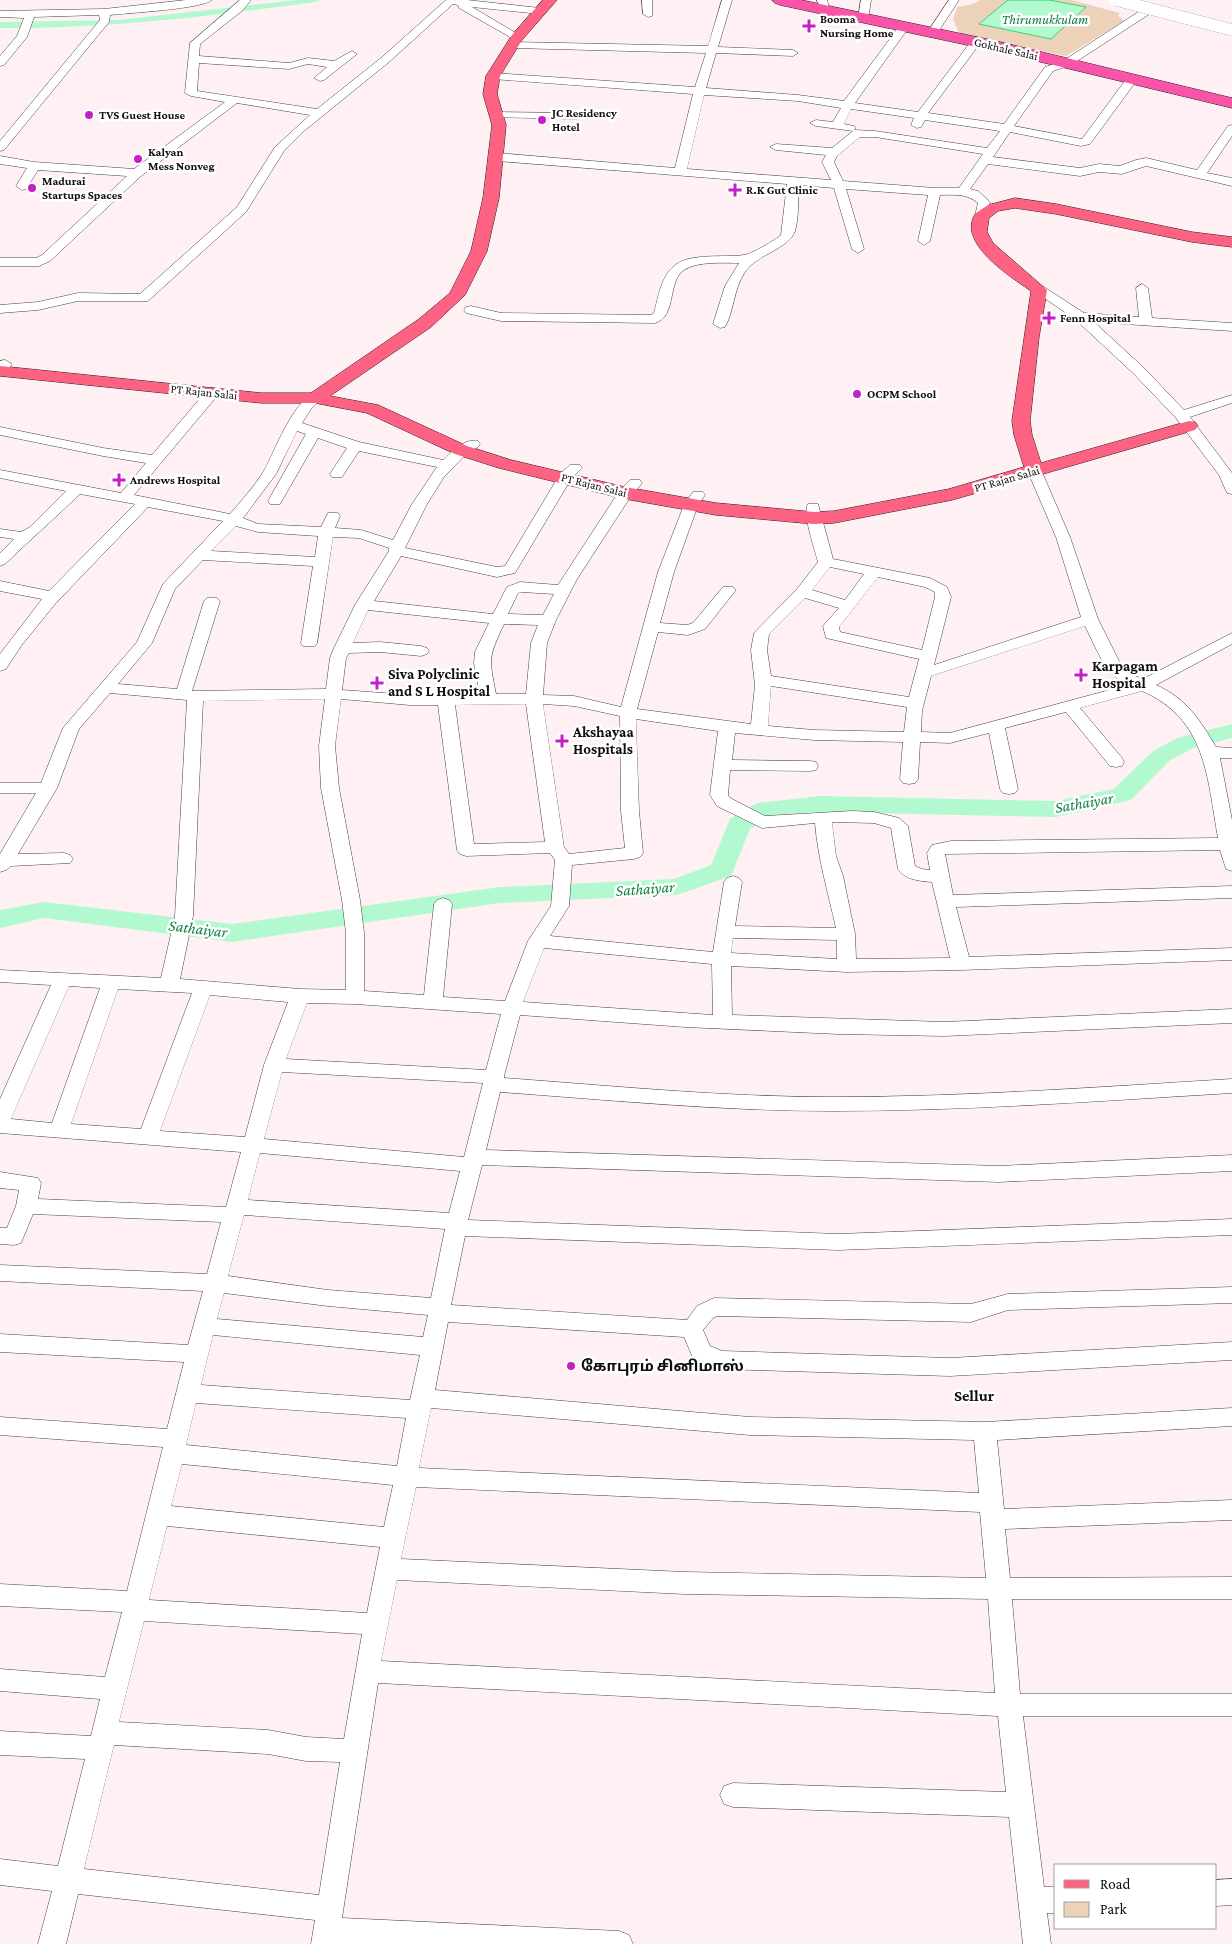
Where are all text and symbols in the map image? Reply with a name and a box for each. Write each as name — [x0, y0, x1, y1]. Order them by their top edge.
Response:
water label: Thirumukkulam — [1002, 11, 1088, 27]
place label: Booma Nursing Home — [820, 12, 894, 40]
marker: Booma Nursing Home — [802, 19, 816, 33]
street label: Gokhale Salai — [973, 35, 1039, 63]
place label: JC Residency Hotel — [550, 106, 617, 134]
place label: TVS Guest House — [99, 108, 185, 122]
marker: TVS Guest House — [83, 109, 95, 121]
marker: JC Residency Hotel — [536, 114, 548, 126]
place label: Kalyan Mess Nonveg — [148, 145, 215, 173]
marker: Kalyan Mess Nonveg — [132, 153, 144, 165]
place label: Madurai Startups Spaces — [42, 174, 122, 202]
marker: Madurai Startups Spaces — [26, 182, 38, 194]
marker: R.K Gut Clinic — [728, 183, 742, 197]
place label: R.K Gut Clinic — [746, 183, 818, 197]
marker: Fenn Hospital — [1042, 311, 1056, 325]
place label: Fenn Hospital — [1060, 311, 1131, 325]
street label: PT Rajan Salai — [170, 382, 238, 402]
place label: OCPM School — [867, 387, 937, 401]
marker: OCPM School — [851, 388, 863, 400]
street label: PT Rajan Salai — [973, 463, 1041, 495]
street label: PT Rajan Salai — [560, 470, 628, 500]
marker: Andrews Hospital — [112, 473, 126, 487]
place label: Andrews Hospital — [129, 473, 221, 487]
place label: Karpagam Hospital — [1092, 658, 1158, 691]
place label: Siva Polyclinic and S L Hospital — [388, 666, 491, 699]
marker: Karpagam Hospital — [1074, 668, 1088, 682]
marker: Siva Polyclinic and S L Hospital — [370, 676, 384, 690]
place label: Akshayaa Hospitals — [572, 724, 634, 757]
marker: Akshayaa Hospitals — [555, 734, 569, 748]
water label: Sathaiyar — [1054, 789, 1115, 817]
water label: Sathaiyar — [615, 878, 676, 900]
water label: Sathaiyar — [167, 916, 229, 942]
place label: கோபுரம் சினிமாஸ் — [581, 1358, 744, 1376]
marker: கோபுரம் சினிமாஸ் — [565, 1360, 577, 1372]
district label: Sellur — [954, 1387, 995, 1404]
legend — [1054, 1864, 1217, 1929]
text: Road — [1100, 1876, 1131, 1892]
text: Park — [1100, 1901, 1127, 1917]

